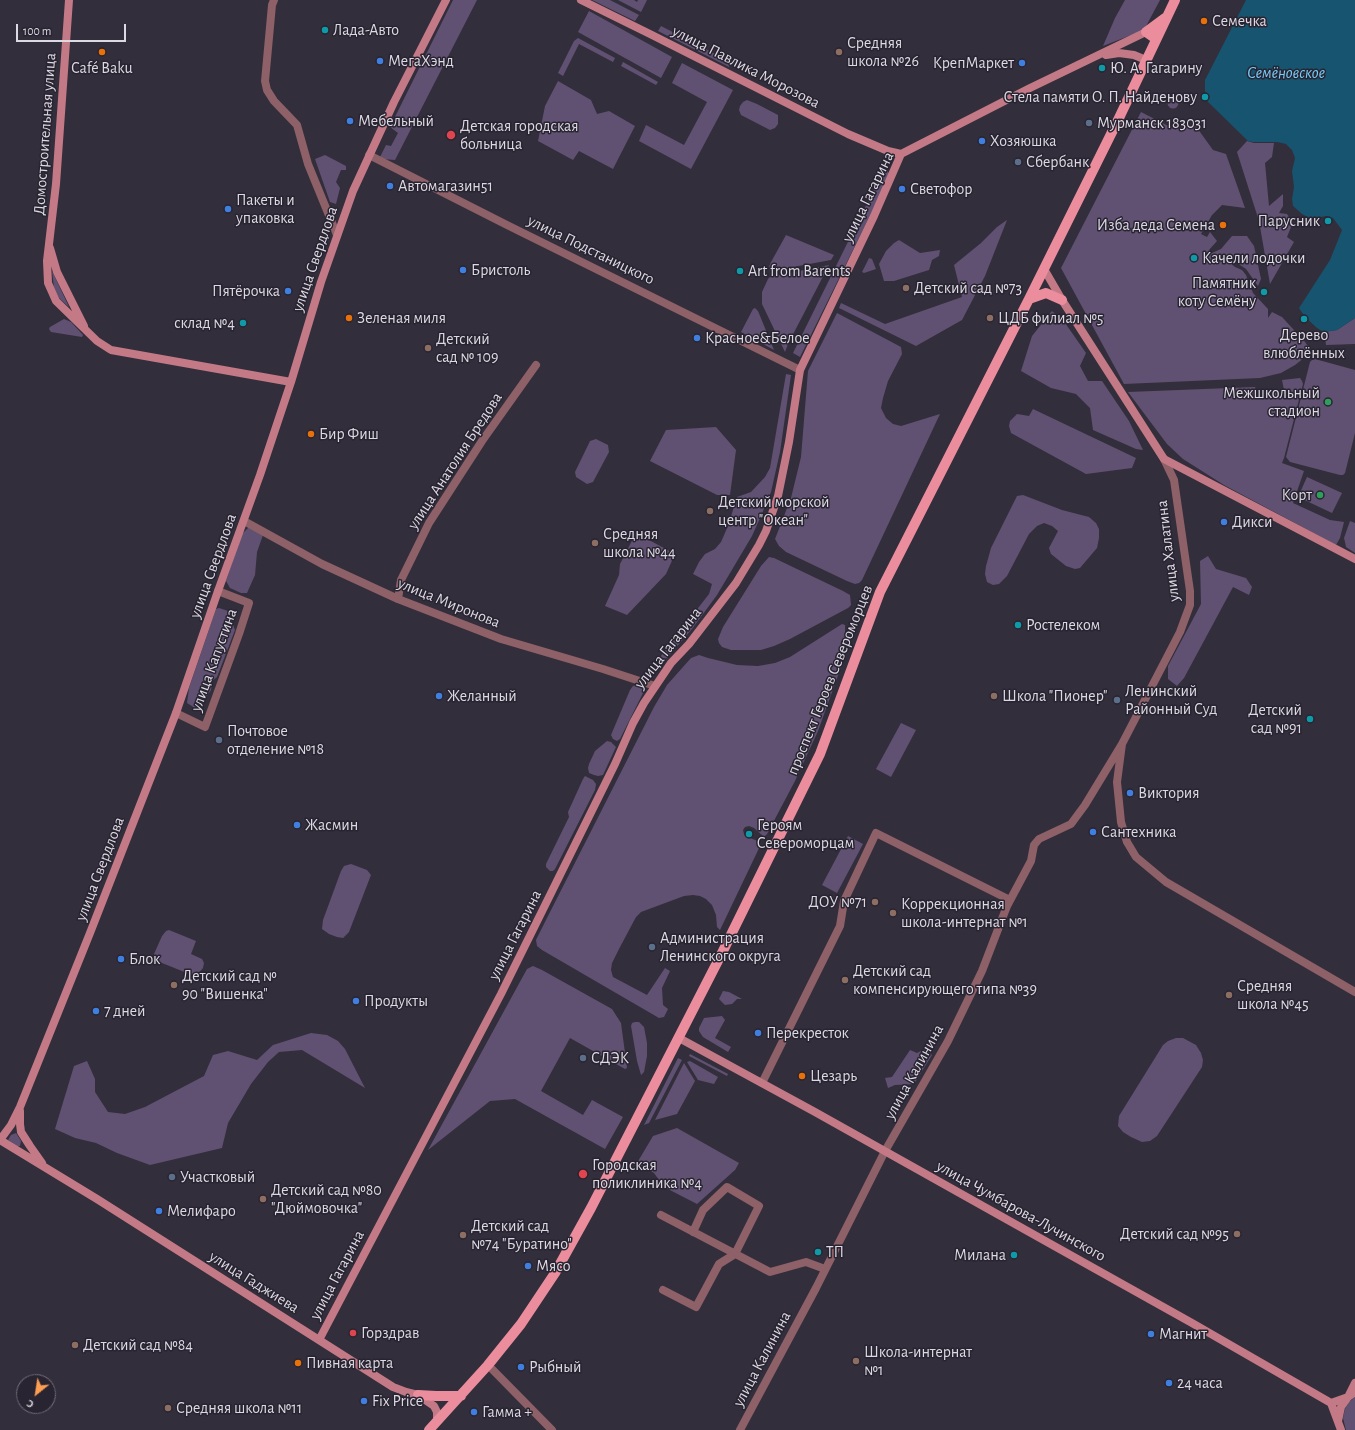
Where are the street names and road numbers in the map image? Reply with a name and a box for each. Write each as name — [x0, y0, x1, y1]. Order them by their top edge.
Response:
street label: улица Павлика Морозова — [669, 21, 823, 113]
street label: Домостроительная улица — [30, 52, 60, 216]
street label: улица Гагарина — [838, 149, 898, 245]
street label: улица Свердлова — [288, 204, 342, 314]
street label: улица Подстаницкого — [524, 211, 658, 289]
street label: улица Анатолия Бредова — [403, 389, 507, 533]
street label: улица Халатина — [1152, 499, 1184, 603]
street label: улица Свердлова — [185, 511, 241, 621]
street label: улица Миронова — [395, 574, 503, 632]
street label: проспект Героев Североморцев — [783, 582, 877, 778]
street label: улица Гагарина — [630, 603, 706, 693]
street label: улица Капустина — [186, 606, 242, 714]
street label: улица Свердлова — [71, 814, 129, 924]
street label: улица Гагарина — [484, 887, 546, 983]
street label: улица Калинина — [880, 1021, 948, 1123]
street label: улица Чумбарова-Лучинского — [933, 1156, 1109, 1266]
street label: улица Гагарина — [305, 1227, 369, 1323]
street label: улица Гаджиева — [205, 1247, 303, 1317]
street label: улица Калинина — [729, 1308, 795, 1410]

